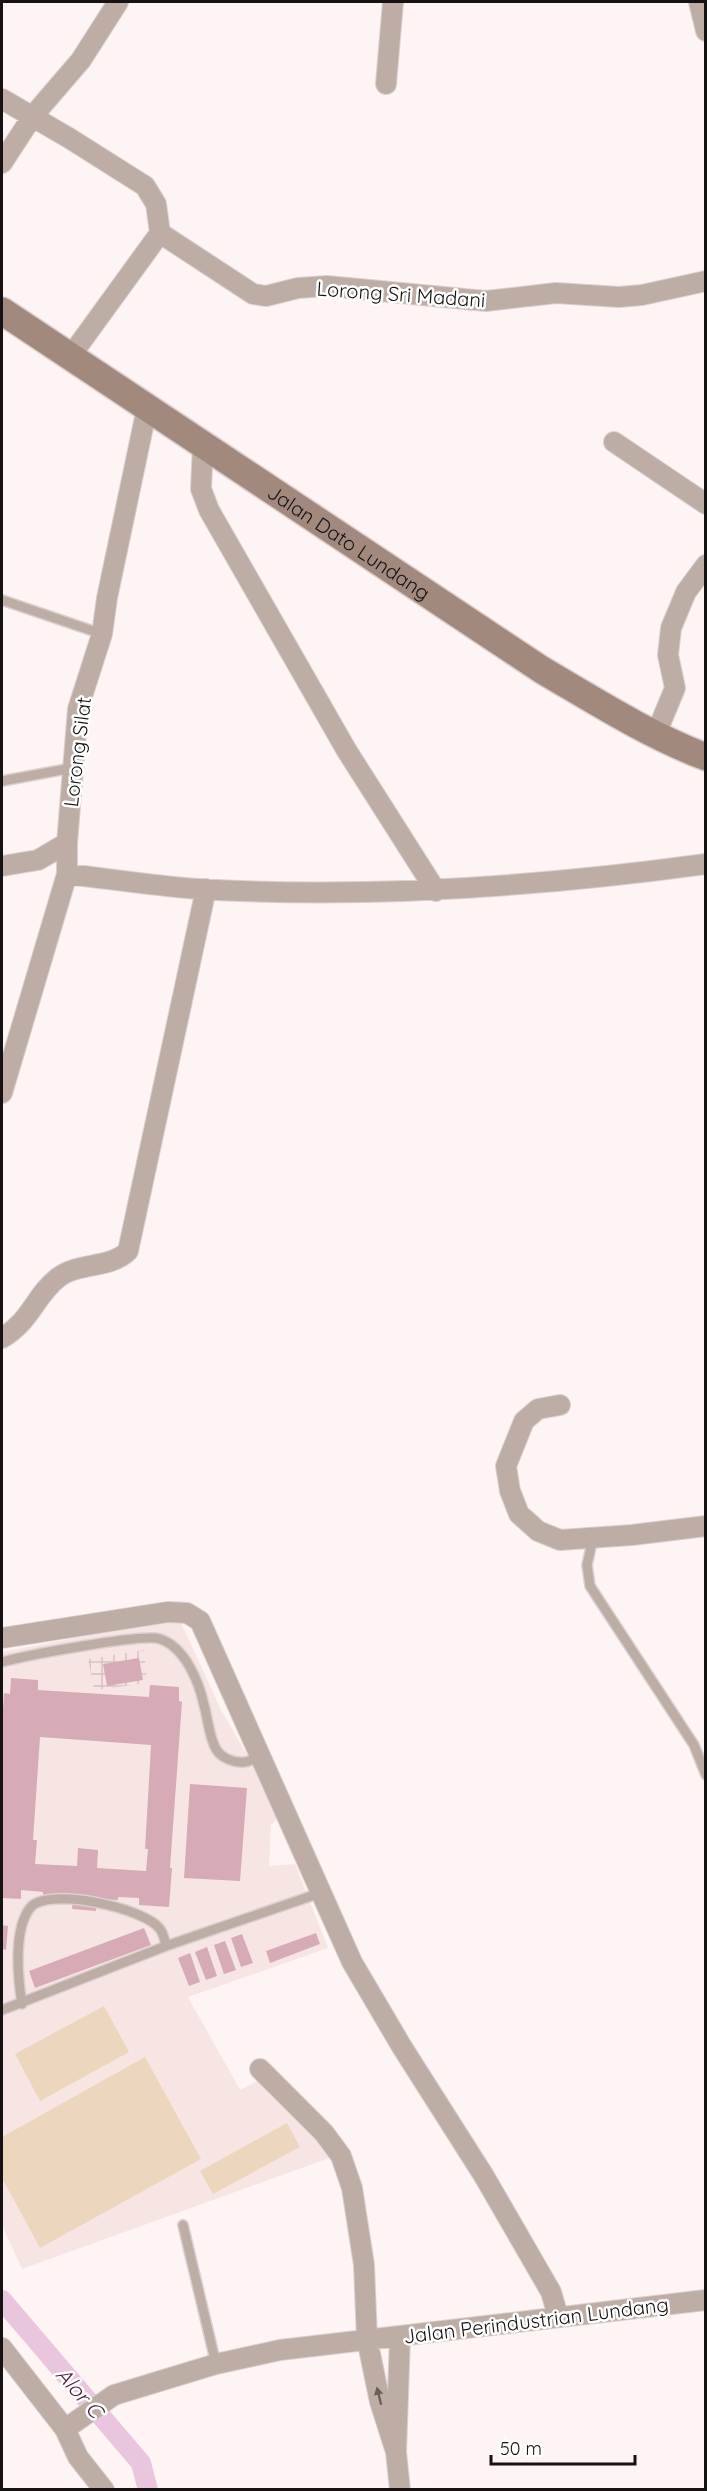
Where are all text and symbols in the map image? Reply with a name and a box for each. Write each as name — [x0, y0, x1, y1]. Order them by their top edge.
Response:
street label: Lorong Sri Madani — [316, 276, 486, 312]
street label: Jalan Dato Lundang — [263, 479, 435, 605]
street label: Lorong Silat — [58, 695, 96, 808]
street label: Jalan Perindustrian Lundang — [402, 2291, 670, 2349]
water label: Alor C — [51, 2361, 111, 2425]
one-way arrow — [374, 2387, 384, 2405]
scale bar — [491, 2428, 635, 2466]
text: 50 m — [500, 2437, 542, 2460]

